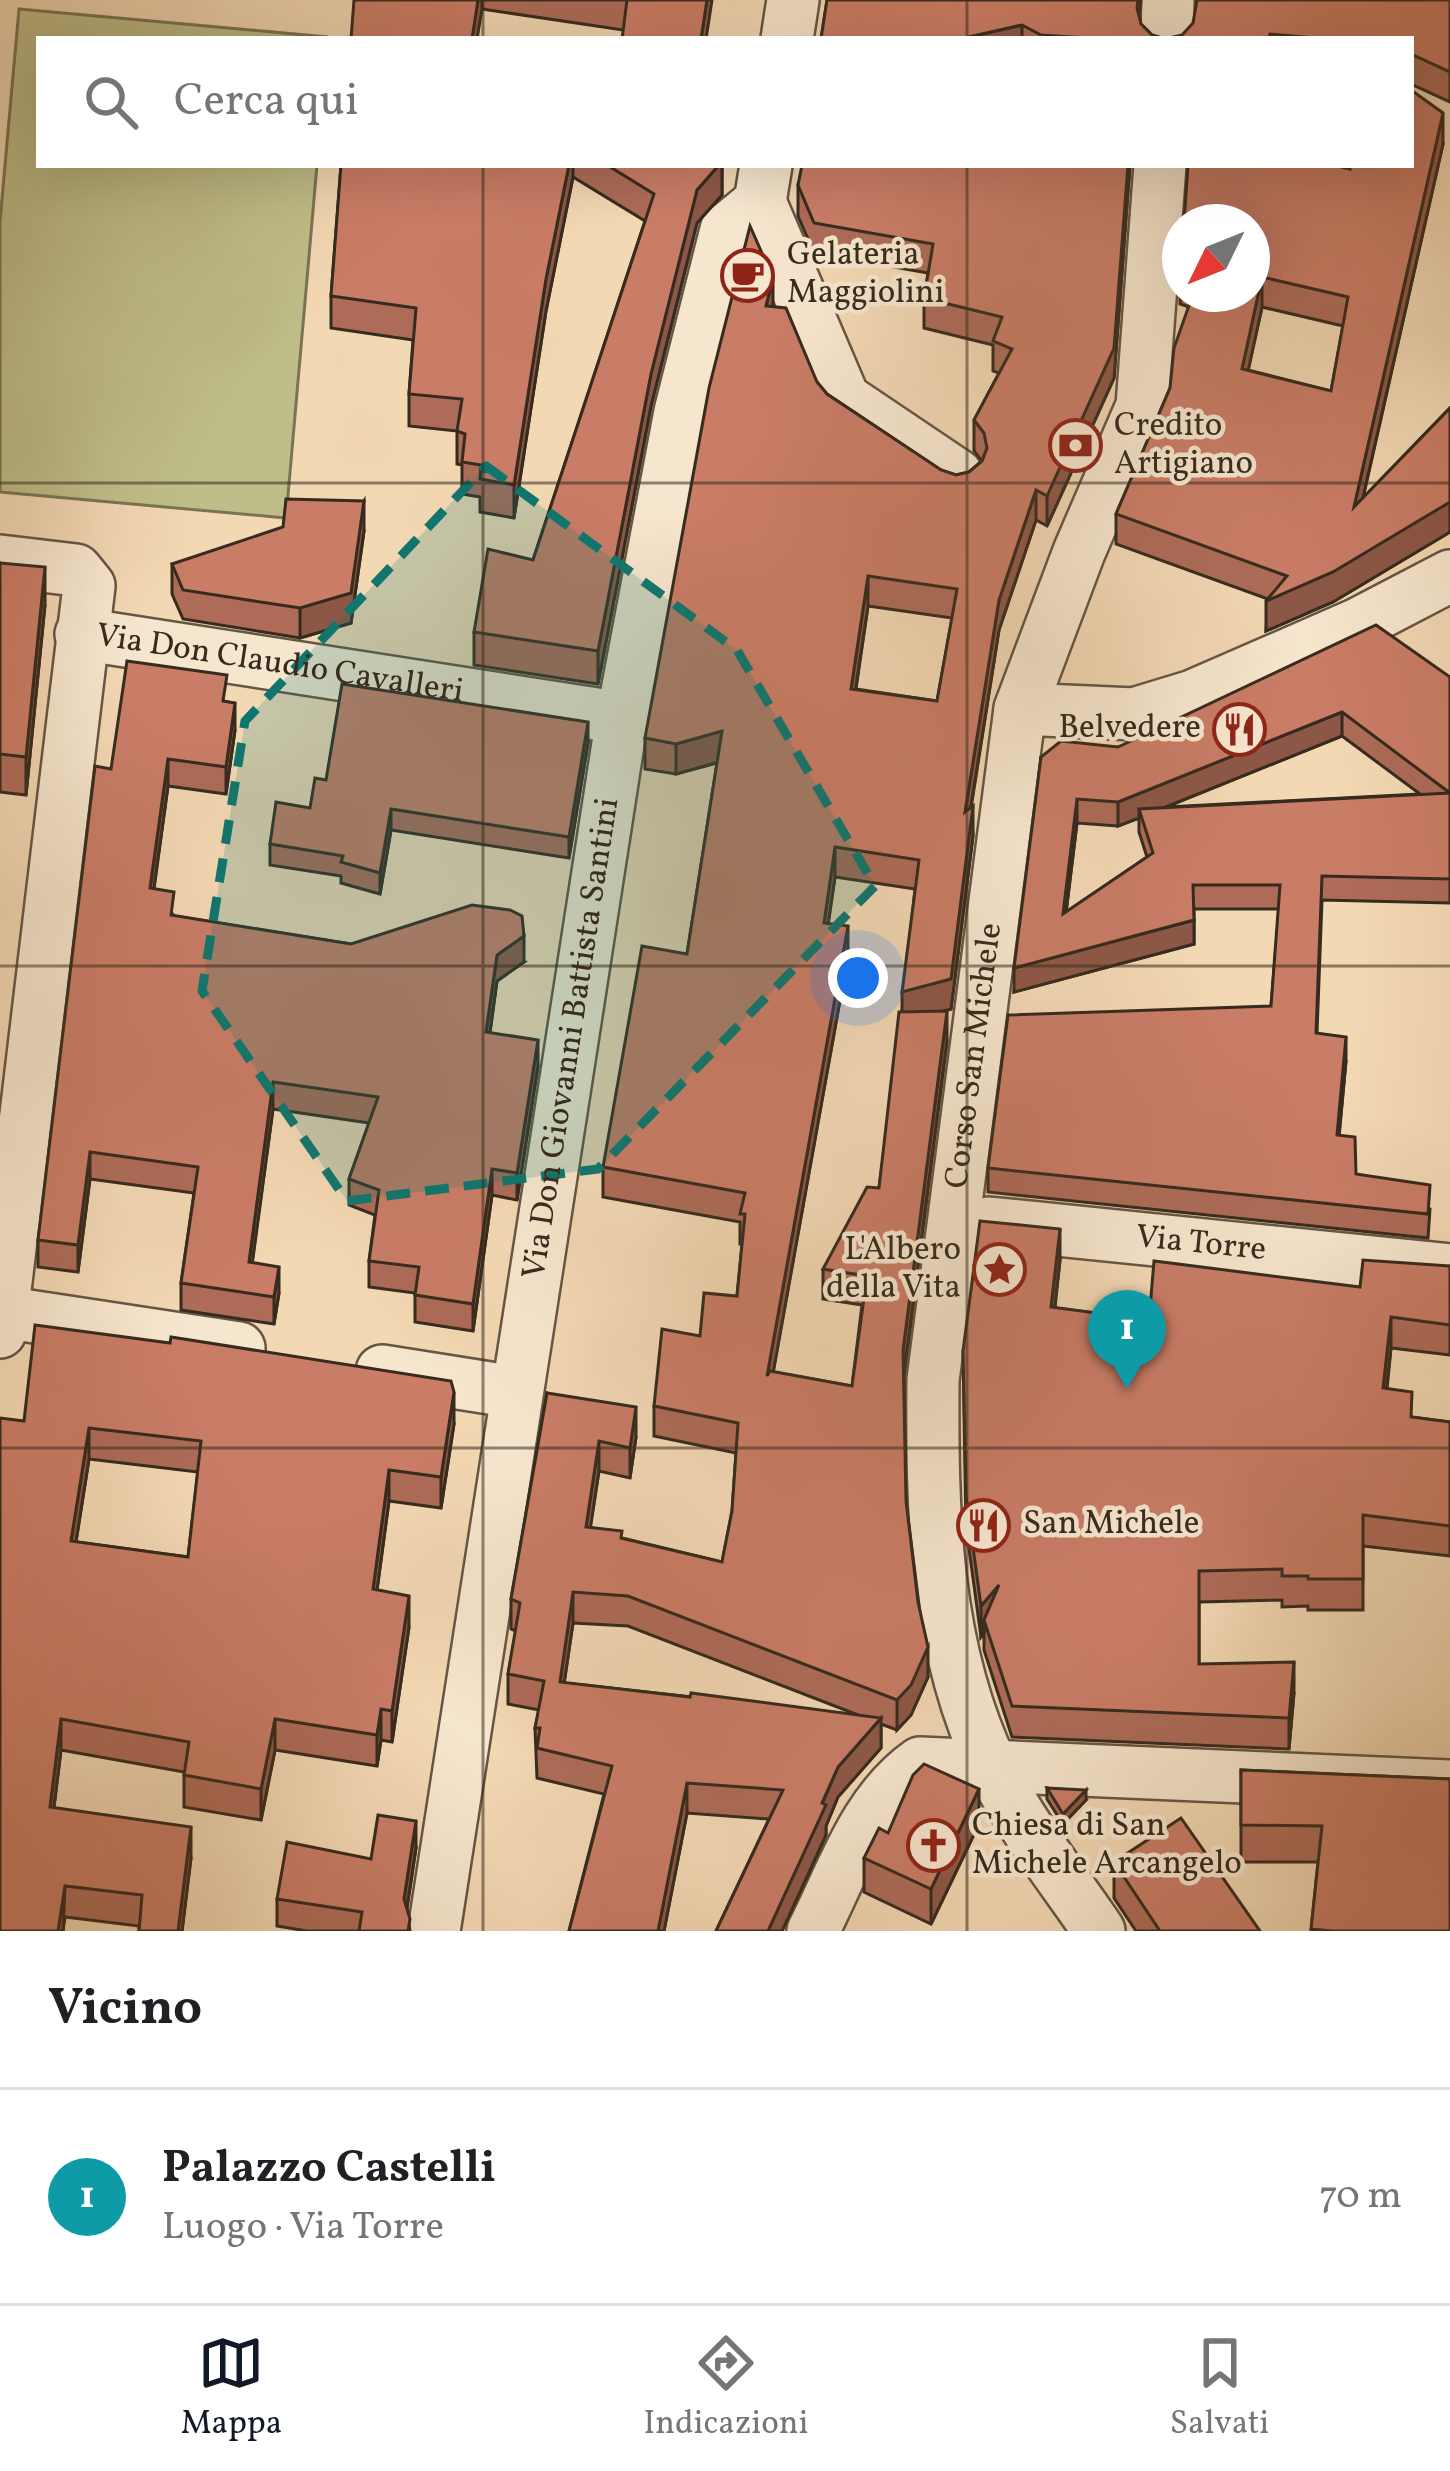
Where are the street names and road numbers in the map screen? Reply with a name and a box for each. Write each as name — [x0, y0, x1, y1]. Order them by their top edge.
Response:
street label: Via Don Claudio Cavalleri — [93, 614, 467, 716]
street label: Via Don Giovanni Battista Santini — [512, 795, 632, 1283]
street label: Corso San Michele — [935, 920, 1015, 1191]
street label: Via Torre — [1133, 1215, 1268, 1274]

